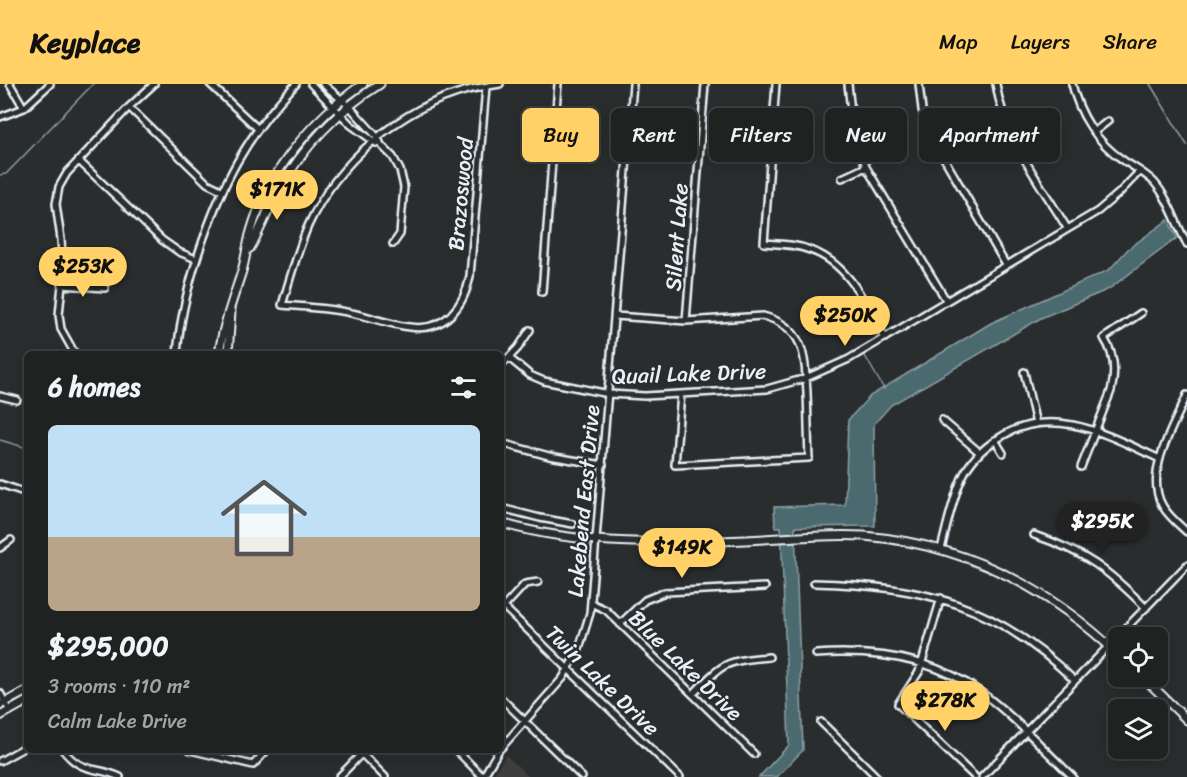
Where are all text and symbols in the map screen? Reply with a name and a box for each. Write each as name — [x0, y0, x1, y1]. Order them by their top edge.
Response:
text: Keyplace — [30, 18, 140, 67]
text: Map — [939, 23, 978, 61]
text: Layers — [1011, 23, 1070, 61]
text: Share — [1103, 23, 1157, 61]
chip: Buy — [522, 108, 599, 162]
chip: Rent — [611, 108, 697, 162]
chip: Filters — [709, 108, 813, 162]
chip: New — [825, 108, 907, 162]
chip: Apartment — [919, 108, 1060, 162]
street label: Brazoswood — [436, 134, 485, 252]
pin: $171K — [235, 170, 319, 221]
text: $171K — [250, 172, 304, 207]
street label: Silent Lake — [653, 182, 700, 292]
pin: $253K — [41, 247, 125, 298]
text: $253K — [53, 249, 113, 284]
pin: $250K — [803, 296, 887, 347]
text: $250K — [814, 298, 876, 333]
street label: Quail Lake Drive — [611, 351, 767, 396]
text: 6 homes — [48, 364, 140, 410]
icon: filters — [447, 371, 480, 404]
street label: Lakebend East Drive — [556, 403, 611, 599]
icon: home — [210, 464, 318, 572]
pin: $295K — [1060, 502, 1144, 553]
text: $295K — [1071, 504, 1133, 539]
pin: $149K — [640, 528, 724, 579]
text: $149K — [653, 530, 711, 565]
street label: Blue Lake Drive — [619, 600, 753, 731]
street label: Twin Lake Drive — [536, 615, 669, 746]
text: $295,000 — [48, 623, 169, 669]
map controls — [1108, 627, 1168, 759]
button: locate — [1108, 627, 1168, 687]
text: 3 rooms · 110 m² — [48, 669, 190, 704]
pin: $278K — [903, 681, 987, 732]
text: $278K — [915, 683, 975, 718]
button: layers — [1108, 699, 1168, 759]
text: Calm Lake Drive — [48, 704, 187, 739]

